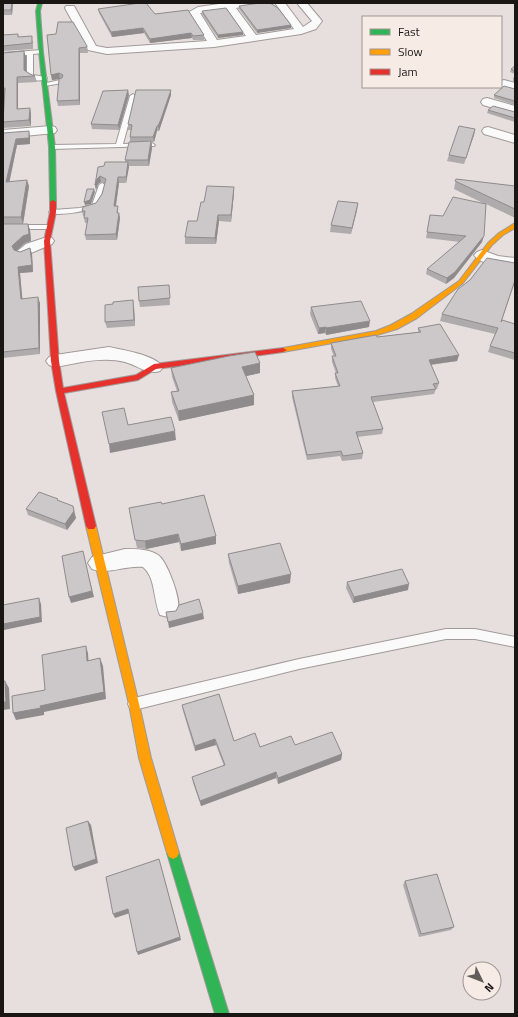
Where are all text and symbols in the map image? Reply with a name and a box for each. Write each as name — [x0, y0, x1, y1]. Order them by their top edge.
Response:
legend — [362, 16, 502, 88]
text: Fast — [398, 22, 421, 41]
text: Slow — [398, 42, 423, 61]
text: Jam — [398, 62, 418, 81]
north arrow — [462, 961, 502, 1001]
text: N — [481, 980, 498, 996]

